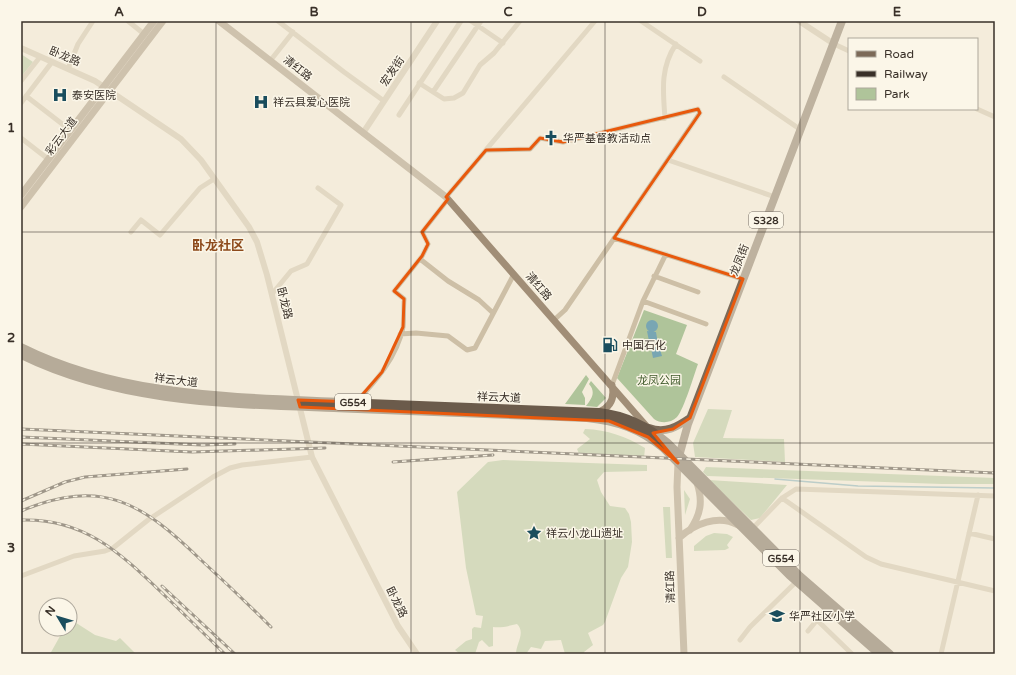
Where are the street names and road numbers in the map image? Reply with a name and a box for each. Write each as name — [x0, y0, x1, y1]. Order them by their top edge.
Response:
street label: 卧龙路 — [47, 44, 83, 69]
street label: 清红路 — [281, 53, 315, 84]
street label: 宏发街 — [378, 54, 407, 89]
street label: 彩云大道 — [43, 115, 80, 158]
road number: S328 — [749, 212, 783, 228]
street label: 龙凤街 — [727, 242, 751, 278]
street label: 清红路 — [523, 270, 554, 303]
street label: 卧龙路 — [274, 286, 295, 321]
street label: 祥云大道 — [153, 371, 199, 390]
street label: 祥云大道 — [477, 390, 521, 405]
road number: G554 — [335, 394, 371, 410]
road number: G554 — [763, 550, 799, 566]
street label: 清红路 — [663, 570, 678, 604]
street label: 卧龙路 — [383, 585, 410, 620]

